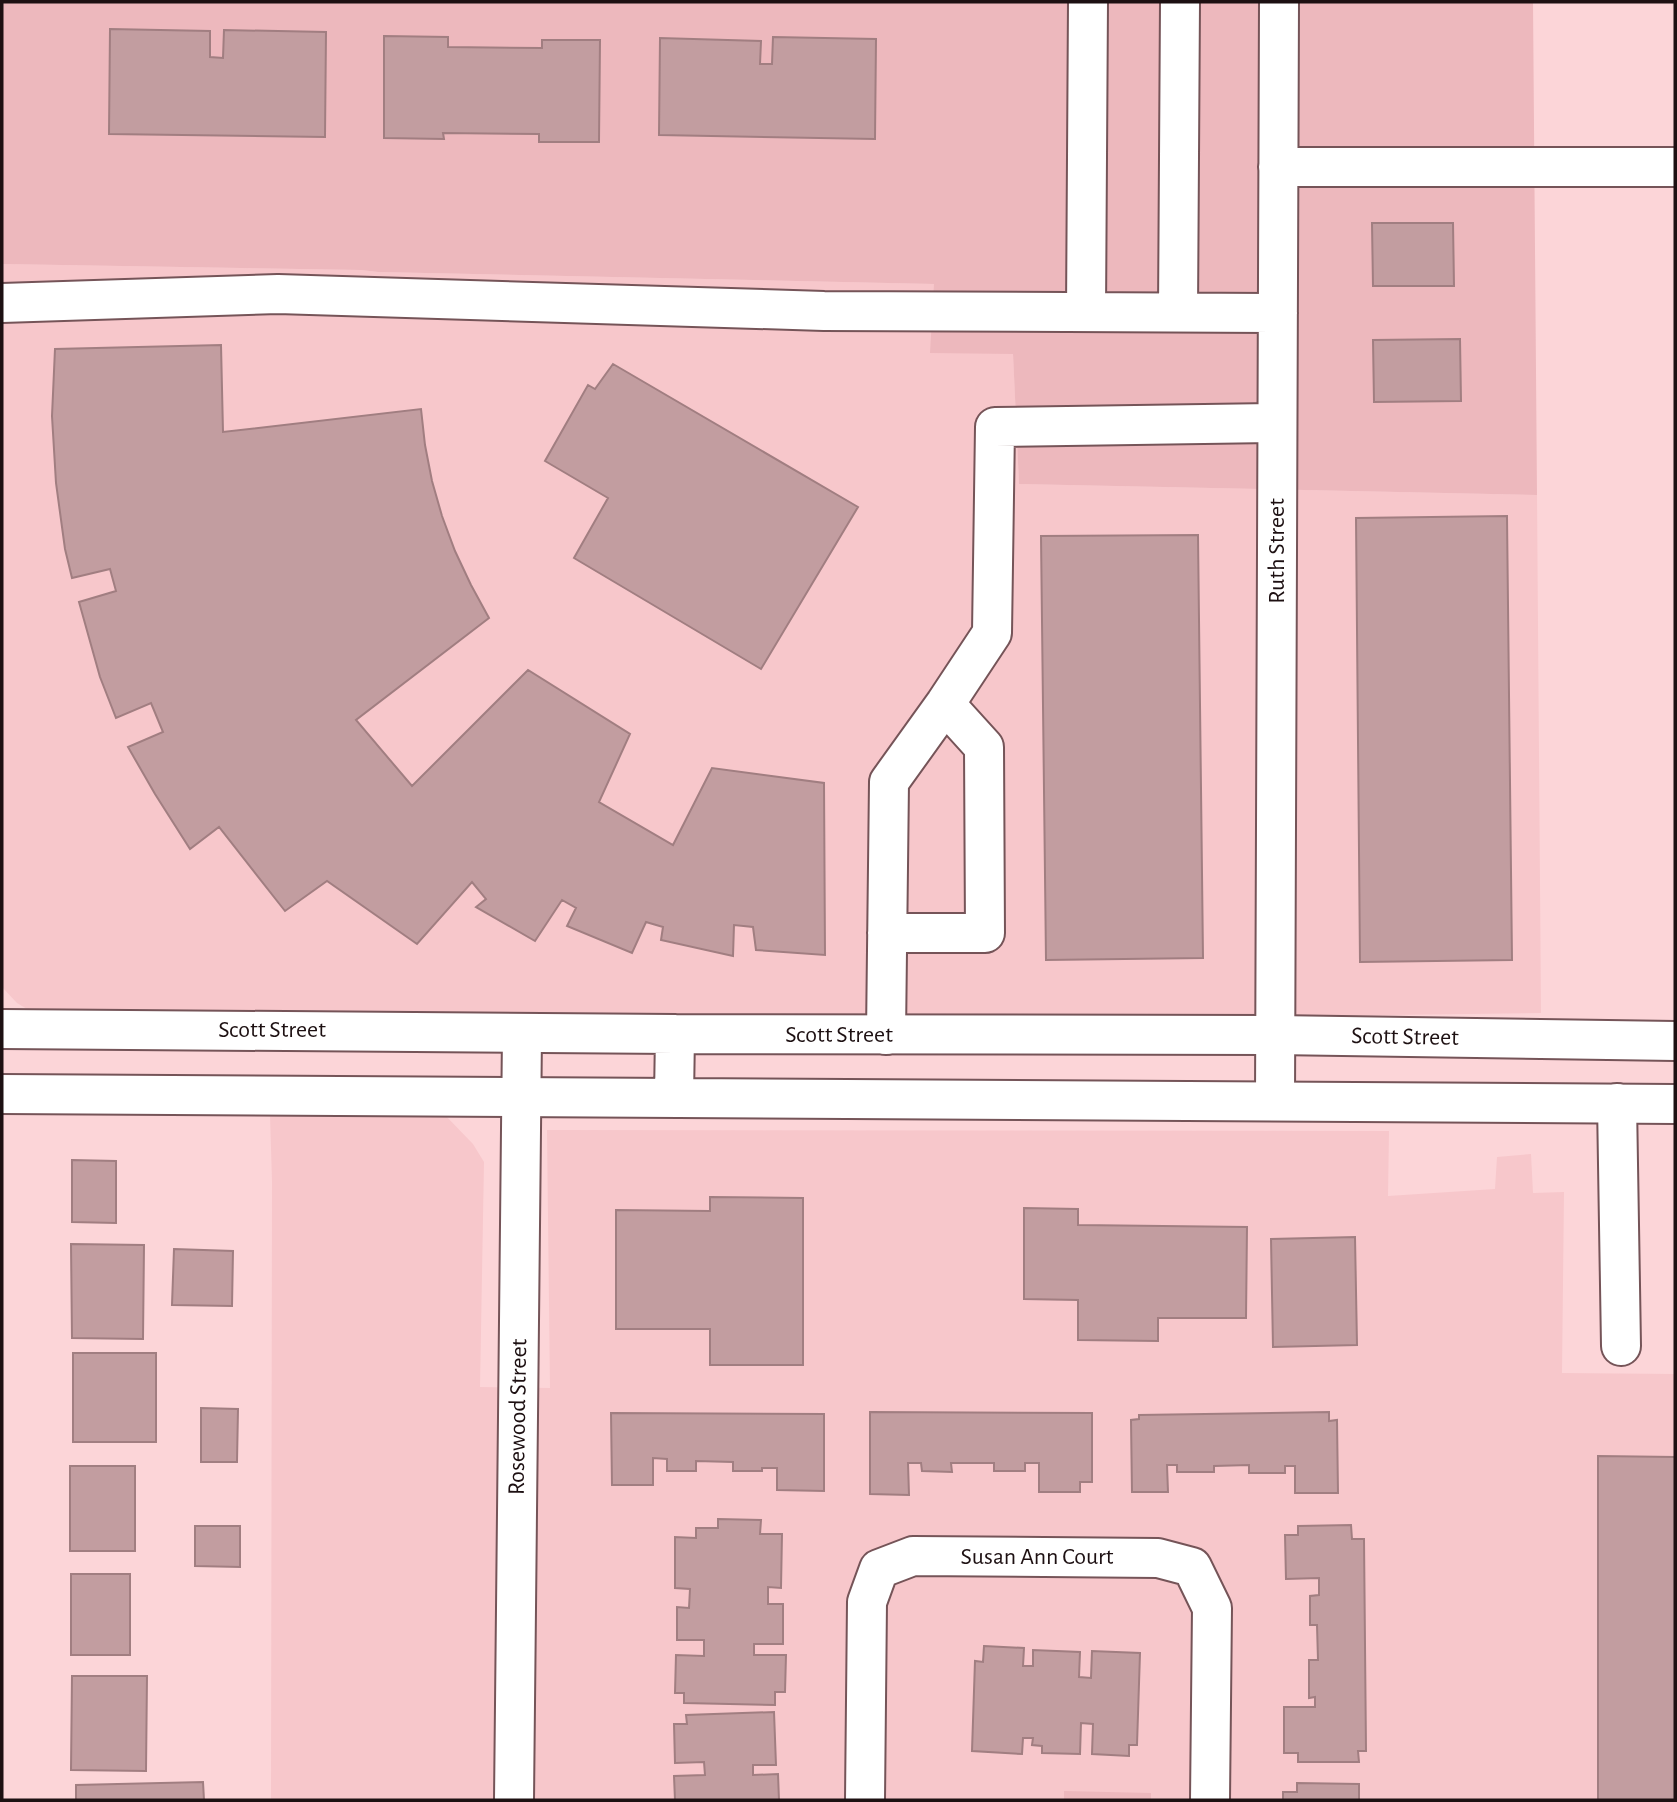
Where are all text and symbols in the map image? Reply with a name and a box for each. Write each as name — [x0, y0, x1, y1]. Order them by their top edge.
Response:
street label: Ruth Street — [1265, 498, 1289, 604]
street label: Scott Street — [218, 1018, 326, 1042]
street label: Scott Street — [785, 1023, 893, 1047]
street label: Scott Street — [1351, 1024, 1459, 1050]
street label: Rosewood Street — [505, 1338, 531, 1495]
street label: Susan Ann Court — [961, 1545, 1114, 1569]

